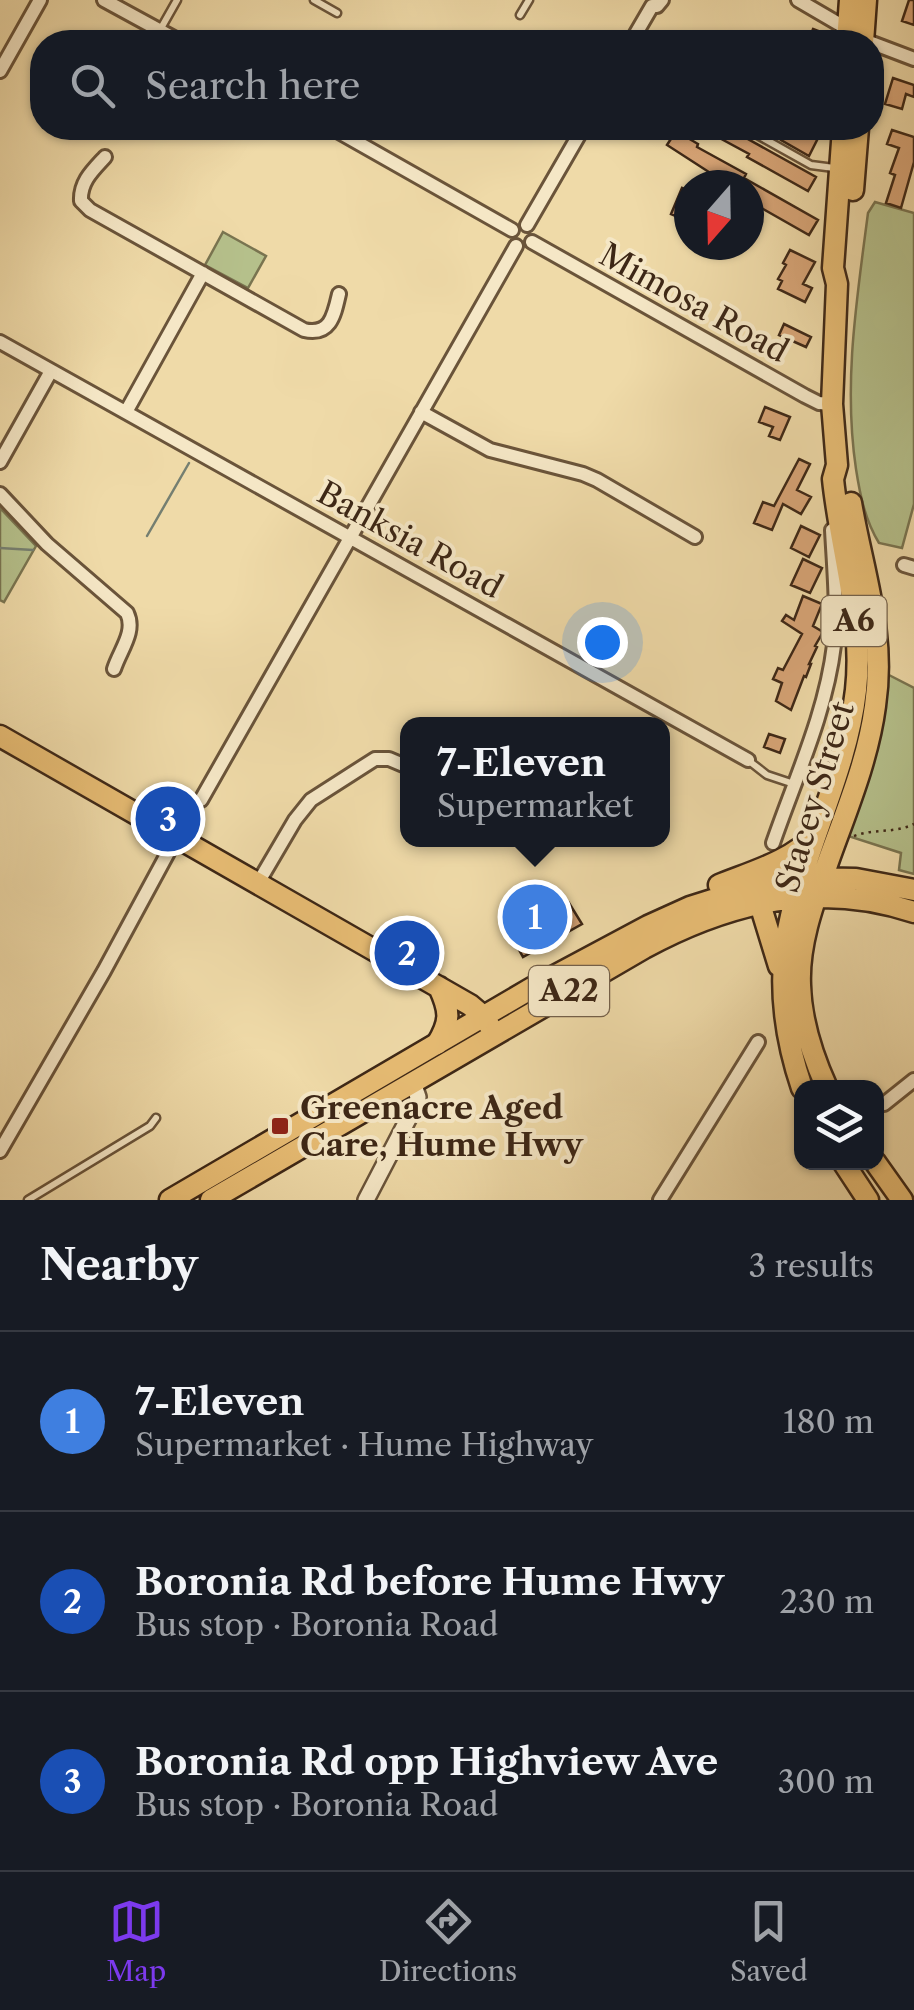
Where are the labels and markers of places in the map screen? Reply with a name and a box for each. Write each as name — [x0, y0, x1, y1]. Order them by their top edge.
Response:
pin: 3 — [136, 782, 200, 856]
pin: 1 — [502, 880, 568, 954]
pin: 2 — [374, 916, 440, 990]
place label: Greenacre Aged Care, Hume Hwy — [300, 1088, 584, 1164]
marker: Greenacre Aged Care, Hume Hwy — [269, 1115, 291, 1137]

